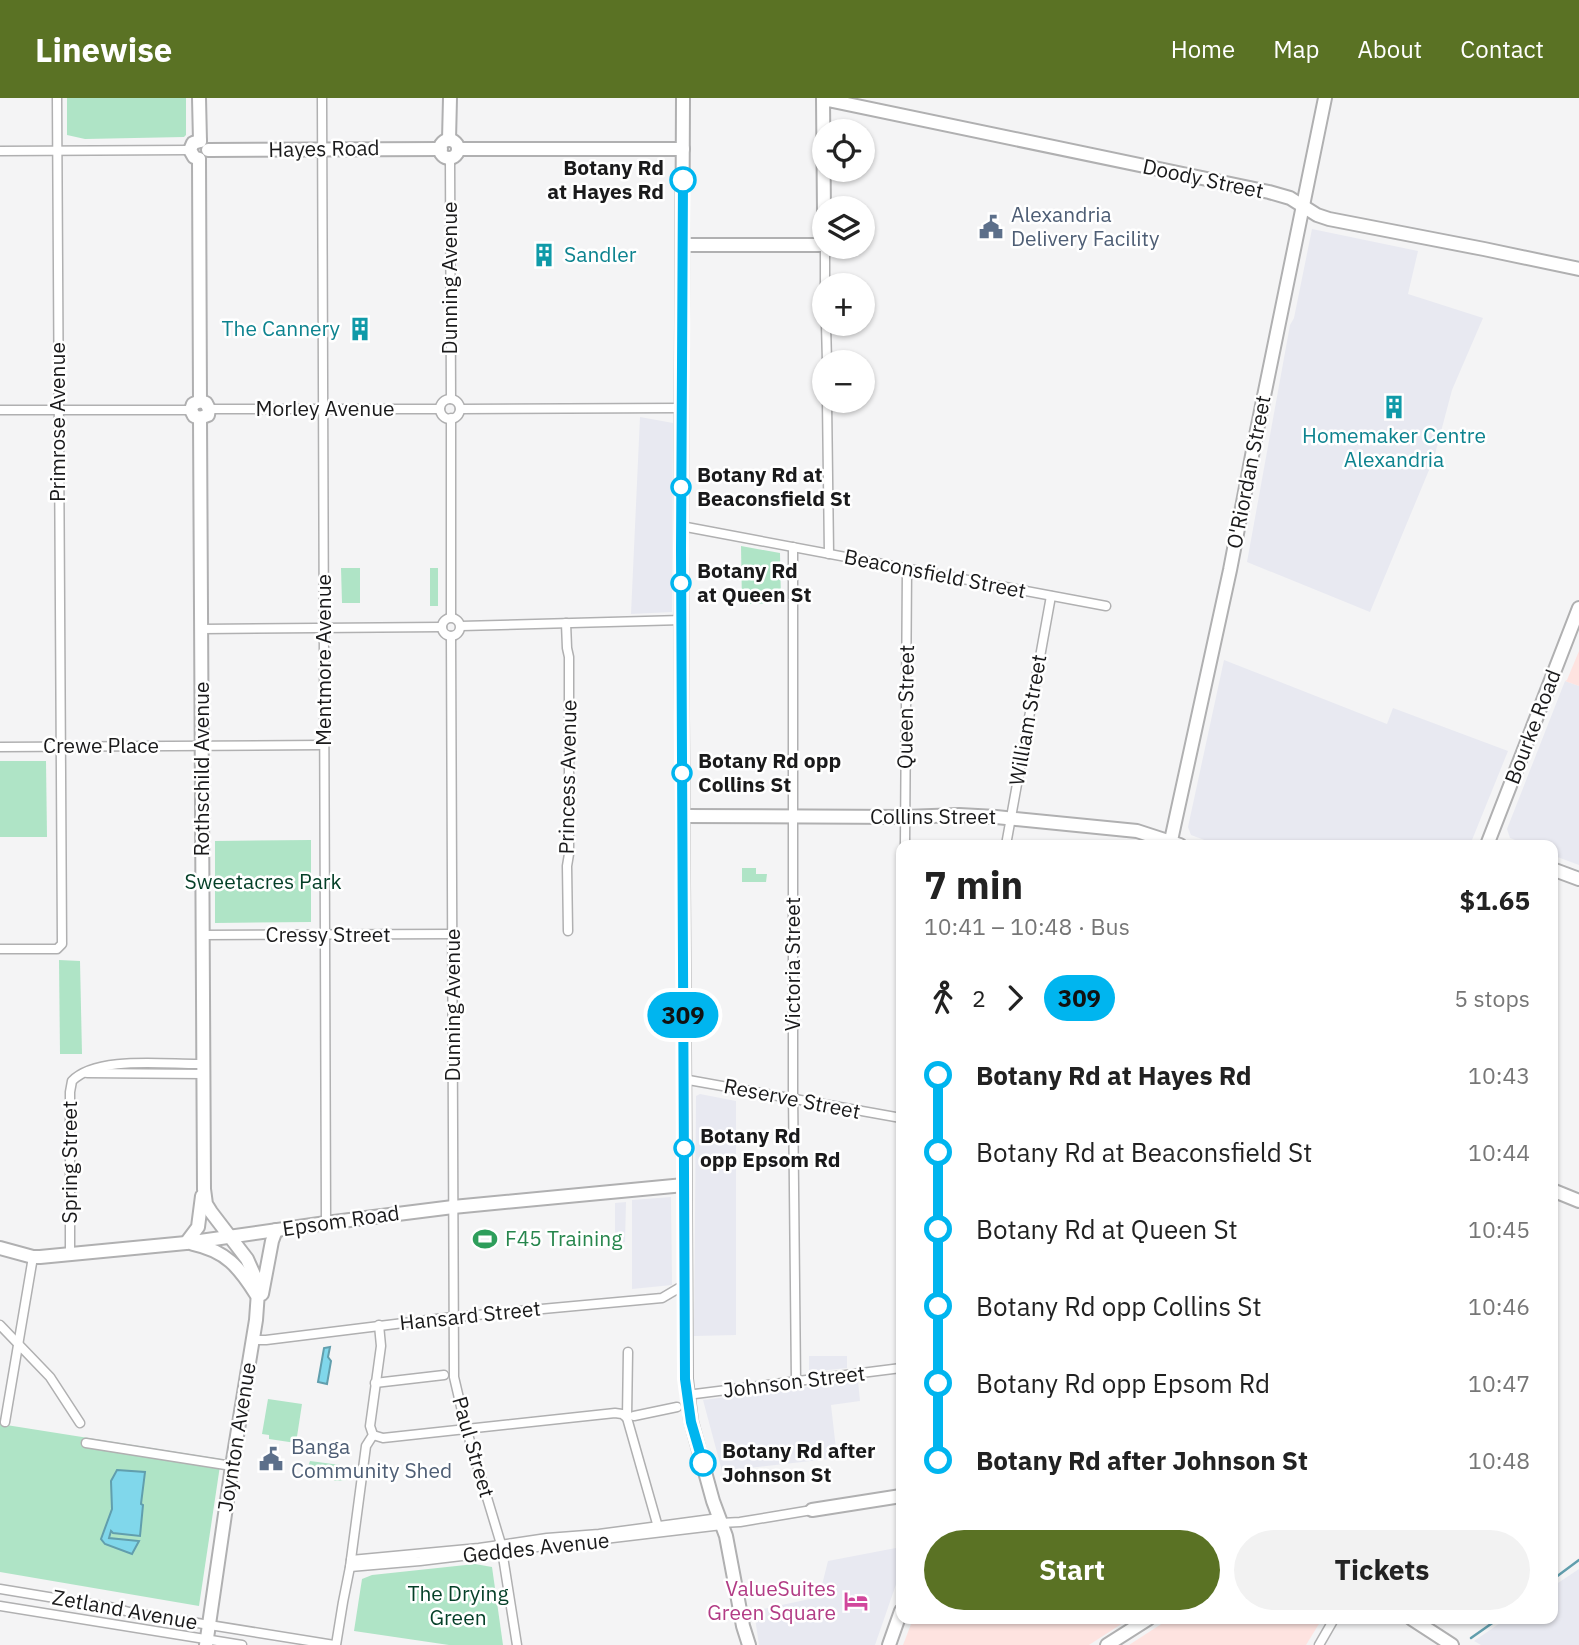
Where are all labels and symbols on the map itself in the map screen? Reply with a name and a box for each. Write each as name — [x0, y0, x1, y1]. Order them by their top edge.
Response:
street label: Hayes Road — [268, 133, 380, 163]
street label: Doody Street — [1140, 152, 1266, 204]
place label: Botany Rd at Hayes Rd — [547, 153, 664, 205]
marker: Botany Rd at Hayes Rd — [670, 167, 696, 193]
place label: Alexandria Delivery Facility — [1011, 200, 1160, 252]
street label: Dunning Avenue — [435, 201, 463, 355]
public building icon: Alexandria Delivery Facility — [977, 213, 1005, 241]
place label: Sandler — [564, 240, 637, 268]
building icon: Sandler — [530, 241, 558, 269]
place label: The Cannery — [222, 314, 341, 342]
building icon: The Cannery — [346, 315, 374, 343]
street label: Primrose Avenue — [43, 342, 71, 502]
street label: O'Riordan Street — [1219, 393, 1277, 551]
building icon: Homemaker Centre Alexandria — [1380, 393, 1408, 421]
street label: Morley Avenue — [255, 394, 395, 422]
place label: Homemaker Centre Alexandria — [1302, 421, 1486, 473]
place label: Botany Rd at Beaconsfield St — [697, 460, 851, 512]
marker: Botany Rd at Beaconsfield St — [671, 477, 691, 497]
street label: Beaconsfield Street — [842, 542, 1028, 604]
place label: Botany Rd at Queen St — [697, 556, 811, 608]
marker: Botany Rd at Queen St — [671, 573, 691, 593]
street label: Mentmore Avenue — [309, 574, 337, 746]
street label: Queen Street — [890, 645, 920, 769]
street label: William Street — [1002, 652, 1052, 788]
street label: Bourke Road — [1497, 665, 1567, 788]
street label: Rothschild Avenue — [187, 681, 215, 857]
street label: Princess Avenue — [552, 699, 582, 855]
street label: Crewe Place — [43, 731, 159, 759]
place label: Botany Rd opp Collins St — [698, 746, 841, 798]
marker: Botany Rd opp Collins St — [672, 763, 692, 783]
street label: Collins Street — [870, 802, 996, 830]
park label: Sweetacres Park — [184, 867, 342, 895]
street label: Victoria Street — [778, 897, 806, 1031]
street label: Cressy Street — [265, 920, 391, 948]
street label: Dunning Avenue — [438, 928, 466, 1082]
line badge: 309 — [643, 992, 723, 1038]
street label: Reserve Street — [721, 1071, 863, 1125]
street label: Spring Street — [55, 1101, 83, 1223]
place label: Botany Rd opp Epsom Rd — [700, 1121, 841, 1173]
marker: Botany Rd opp Epsom Rd — [674, 1138, 694, 1158]
street label: Epsom Road — [280, 1198, 401, 1242]
place label: F45 Training — [505, 1224, 622, 1252]
sports icon: F45 Training — [471, 1225, 499, 1253]
street label: Hansard Street — [398, 1294, 542, 1336]
street label: Johnson Street — [721, 1358, 866, 1404]
street label: Joynton Avenue — [210, 1360, 262, 1514]
street label: Paul Street — [446, 1393, 502, 1501]
place label: Banga Community Shed — [291, 1432, 452, 1484]
place label: Botany Rd after Johnson St — [722, 1436, 876, 1488]
public building icon: Banga Community Shed — [257, 1445, 285, 1473]
marker: Botany Rd after Johnson St — [690, 1450, 716, 1476]
street label: Geddes Avenue — [461, 1525, 611, 1569]
place label: ValueSuites Green Square — [707, 1574, 836, 1626]
park label: The Drying Green — [407, 1579, 509, 1631]
street label: Zetland Avenue — [50, 1582, 200, 1636]
hotel icon: ValueSuites Green Square — [842, 1587, 870, 1615]

